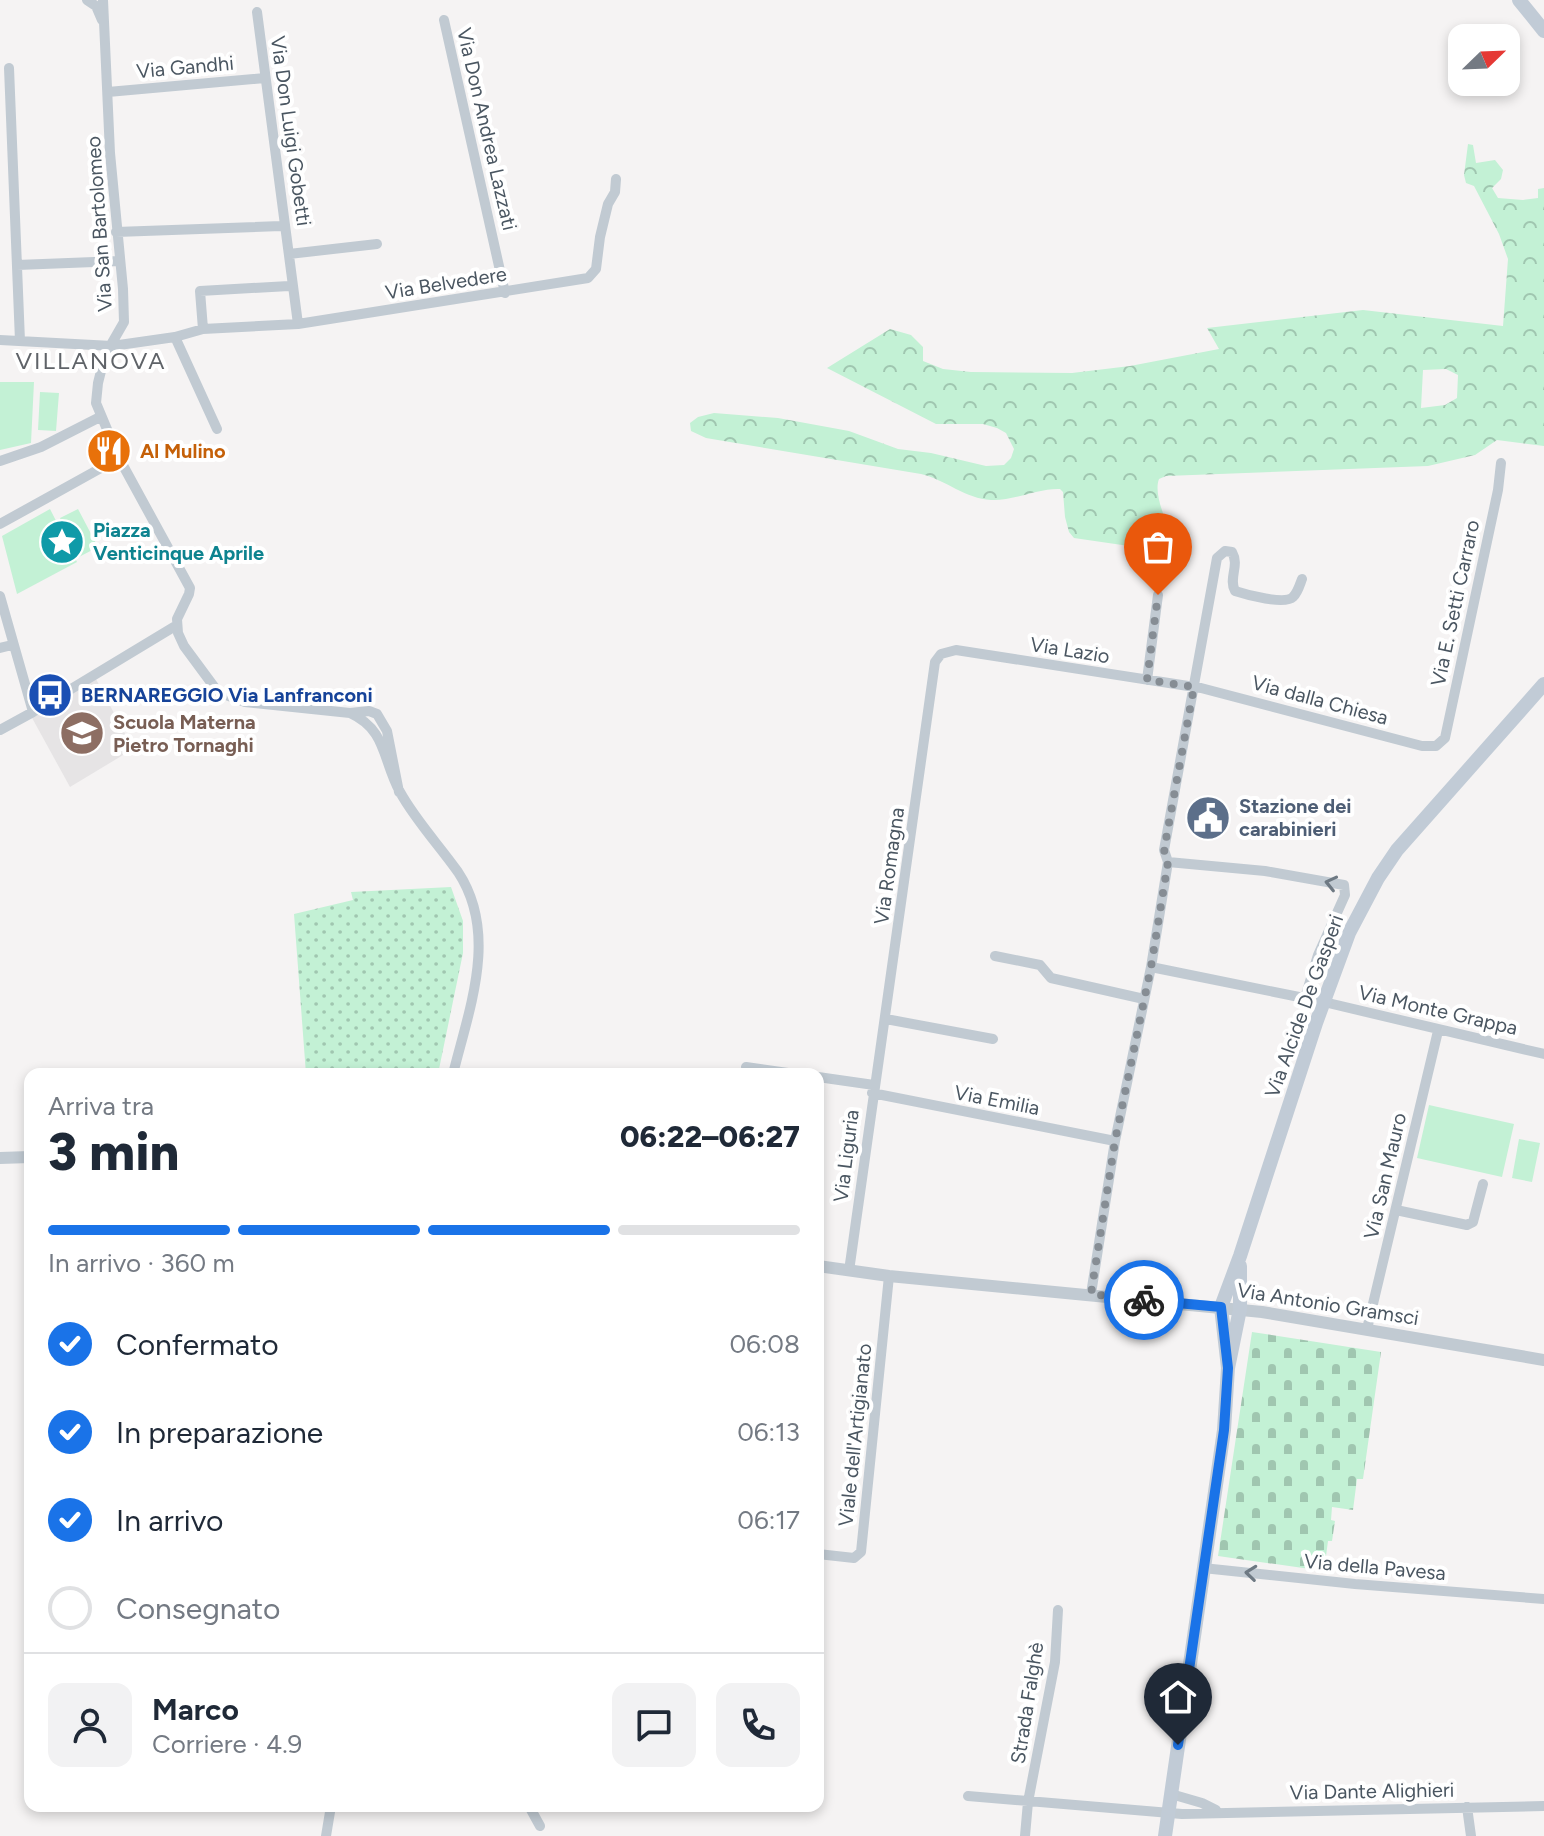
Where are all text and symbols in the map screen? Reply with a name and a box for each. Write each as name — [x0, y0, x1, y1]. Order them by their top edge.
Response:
north arrow — [1448, 24, 1520, 96]
map controls — [1448, 24, 1520, 96]
street label: Via Don Andrea Lazzati — [452, 25, 522, 233]
street label: Via Don Luigi Gobetti — [266, 34, 316, 228]
street label: Via Gandhi — [135, 51, 235, 83]
street label: Via San Bartolomeo — [81, 135, 117, 313]
street label: Via Belvedere — [384, 262, 508, 304]
district label: VILLANOVA — [15, 346, 167, 375]
restaurant icon: Al Mulino — [85, 427, 133, 475]
place label: Al Mulino — [140, 439, 226, 463]
pin — [1124, 513, 1192, 595]
place icon: Piazza Venticinque Aprile — [38, 518, 86, 566]
place label: Piazza Venticinque Aprile — [93, 518, 264, 565]
street label: Via E. Setti Carraro — [1426, 518, 1484, 688]
icon: bag — [1136, 525, 1180, 569]
street label: Via Lazio — [1028, 632, 1112, 668]
street label: Via dalla Chiesa — [1249, 670, 1391, 730]
bus stop icon: BERNAREGGIO Via Lanfranconi — [26, 671, 74, 719]
place label: BERNAREGGIO Via Lanfranconi — [81, 683, 373, 707]
school or university icon: Scuola Materna Pietro Tornaghi — [58, 709, 106, 757]
place label: Scuola Materna Pietro Tornaghi — [113, 710, 256, 757]
public building icon: Stazione dei carabinieri — [1184, 794, 1232, 842]
place label: Stazione dei carabinieri — [1239, 794, 1351, 841]
street label: Via Romagna — [869, 806, 909, 926]
one-way arrow — [1325, 875, 1338, 892]
street label: Via Alcide De Gasperi — [1260, 911, 1348, 1101]
street label: Via Monte Grappa — [1356, 980, 1520, 1040]
street label: Via Emilia — [952, 1080, 1042, 1120]
text: Arriva tra — [48, 1090, 154, 1122]
street label: Via Liguria — [828, 1108, 864, 1204]
street label: Via San Mauro — [1359, 1111, 1411, 1241]
text: 06:22–06:27 — [620, 1118, 800, 1155]
text: 3 min — [48, 1121, 179, 1183]
text: In arrivo · 360 m — [48, 1247, 235, 1279]
courier — [1104, 1260, 1184, 1340]
icon: bike — [1122, 1278, 1166, 1322]
street label: Via Antonio Gramsci — [1235, 1278, 1421, 1330]
icon: check — [48, 1322, 92, 1366]
text: Confermato — [116, 1326, 279, 1363]
text: 06:08 — [729, 1328, 800, 1360]
street label: Viale dell'Artigianato — [833, 1342, 877, 1528]
icon: check — [48, 1410, 92, 1454]
text: In preparazione — [116, 1414, 323, 1451]
text: 06:13 — [737, 1416, 800, 1448]
icon: check — [48, 1498, 92, 1542]
text: In arrivo — [116, 1502, 223, 1539]
text: 06:17 — [737, 1504, 800, 1536]
street label: Via della Pavesa — [1303, 1549, 1447, 1585]
one-way arrow — [1244, 1565, 1257, 1582]
text: Consegnato — [116, 1590, 280, 1627]
street label: Strada Falghè — [1006, 1640, 1048, 1766]
pin — [1144, 1663, 1212, 1745]
icon: home — [1156, 1675, 1200, 1719]
button: person — [48, 1683, 132, 1767]
button: chat — [612, 1683, 696, 1767]
button: phone — [716, 1683, 800, 1767]
text: Marco — [152, 1691, 239, 1728]
text: Corriere · 4.9 — [152, 1728, 302, 1760]
street label: Via Dante Alighieri — [1290, 1778, 1454, 1804]

